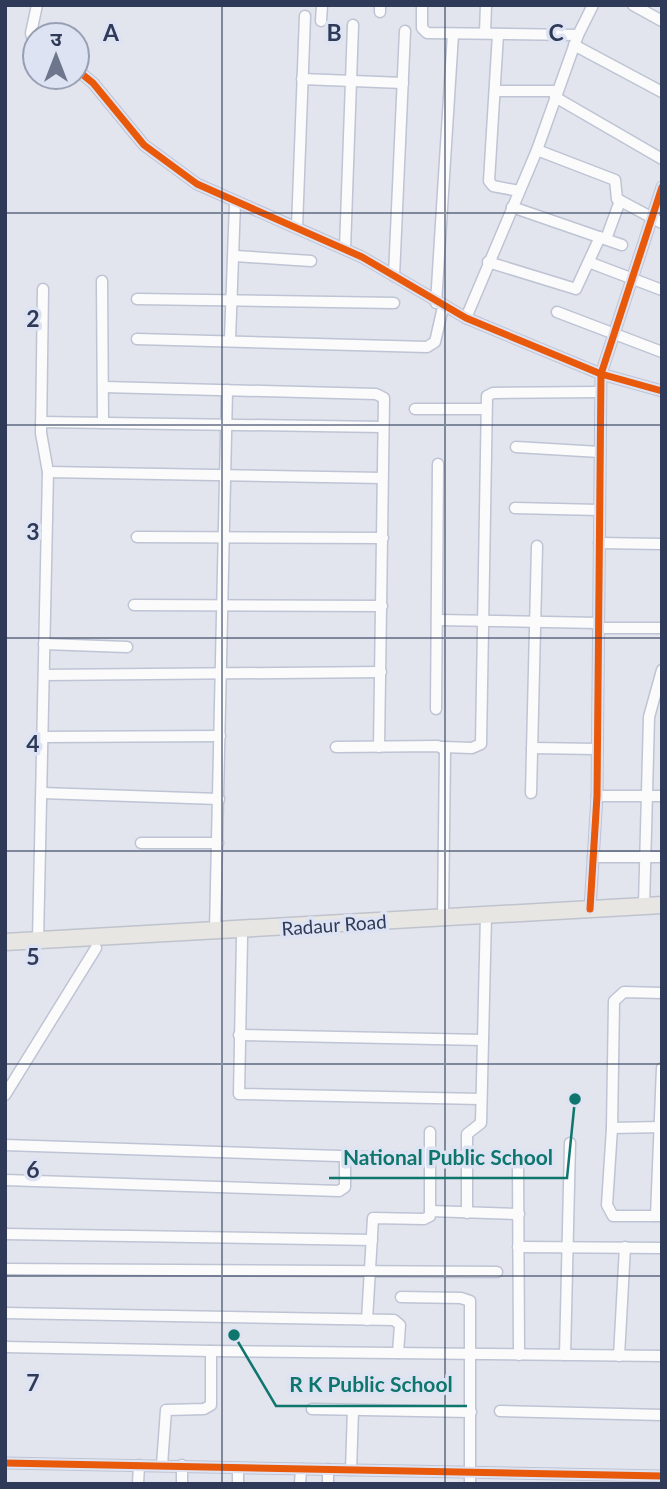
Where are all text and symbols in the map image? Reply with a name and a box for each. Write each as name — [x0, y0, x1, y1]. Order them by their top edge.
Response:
text: A — [102, 18, 120, 46]
text: B — [326, 18, 342, 46]
text: C — [548, 18, 564, 46]
north arrow — [21, 21, 91, 91]
text: उ — [50, 27, 62, 50]
text: 2 — [26, 304, 40, 332]
text: 3 — [26, 517, 40, 545]
text: 4 — [26, 729, 40, 757]
street label: Radaur Road — [281, 909, 387, 940]
text: 5 — [26, 942, 40, 970]
callout: National Public School — [329, 1136, 567, 1178]
text: National Public School — [343, 1144, 553, 1169]
text: 6 — [26, 1155, 40, 1183]
callout: R K Public School — [276, 1364, 467, 1406]
text: 7 — [26, 1368, 40, 1396]
text: R K Public School — [289, 1371, 453, 1396]

